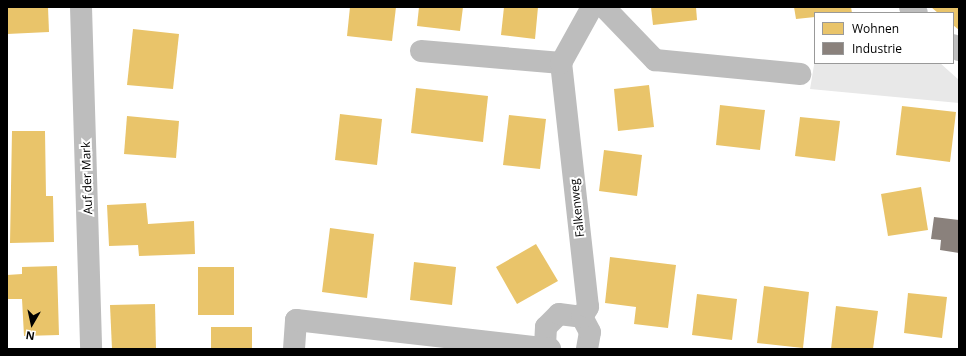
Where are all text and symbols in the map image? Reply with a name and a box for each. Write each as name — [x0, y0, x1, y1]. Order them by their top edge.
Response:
legend — [814, 12, 954, 64]
text: Wohnen — [852, 20, 899, 37]
text: Industrie — [852, 40, 902, 57]
street label: Auf der Mark — [79, 141, 95, 215]
street label: Falkenweg — [567, 178, 587, 238]
north arrow — [12, 304, 52, 344]
text: N — [24, 328, 36, 344]

